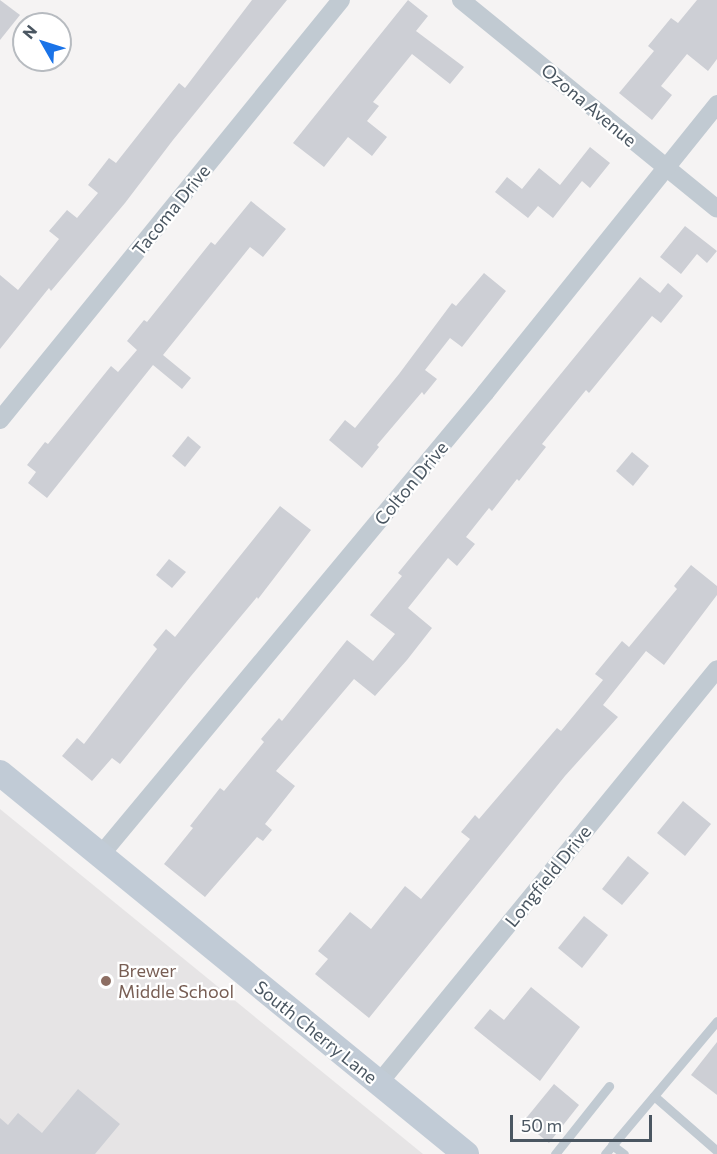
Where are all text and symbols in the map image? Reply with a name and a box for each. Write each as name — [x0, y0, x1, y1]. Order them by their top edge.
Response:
north arrow — [12, 12, 72, 72]
text: N — [18, 21, 40, 42]
street label: Ozona Avenue — [537, 59, 641, 151]
street label: Tacoma Drive — [128, 160, 214, 260]
street label: Colton Drive — [370, 437, 452, 529]
street label: Longfield Drive — [501, 821, 595, 931]
place label: Brewer Middle School — [118, 960, 234, 1002]
marker: Brewer Middle School — [99, 974, 113, 988]
street label: South Cherry Lane — [250, 976, 382, 1088]
scale bar — [513, 1103, 656, 1141]
text: 50 m — [521, 1114, 562, 1136]

